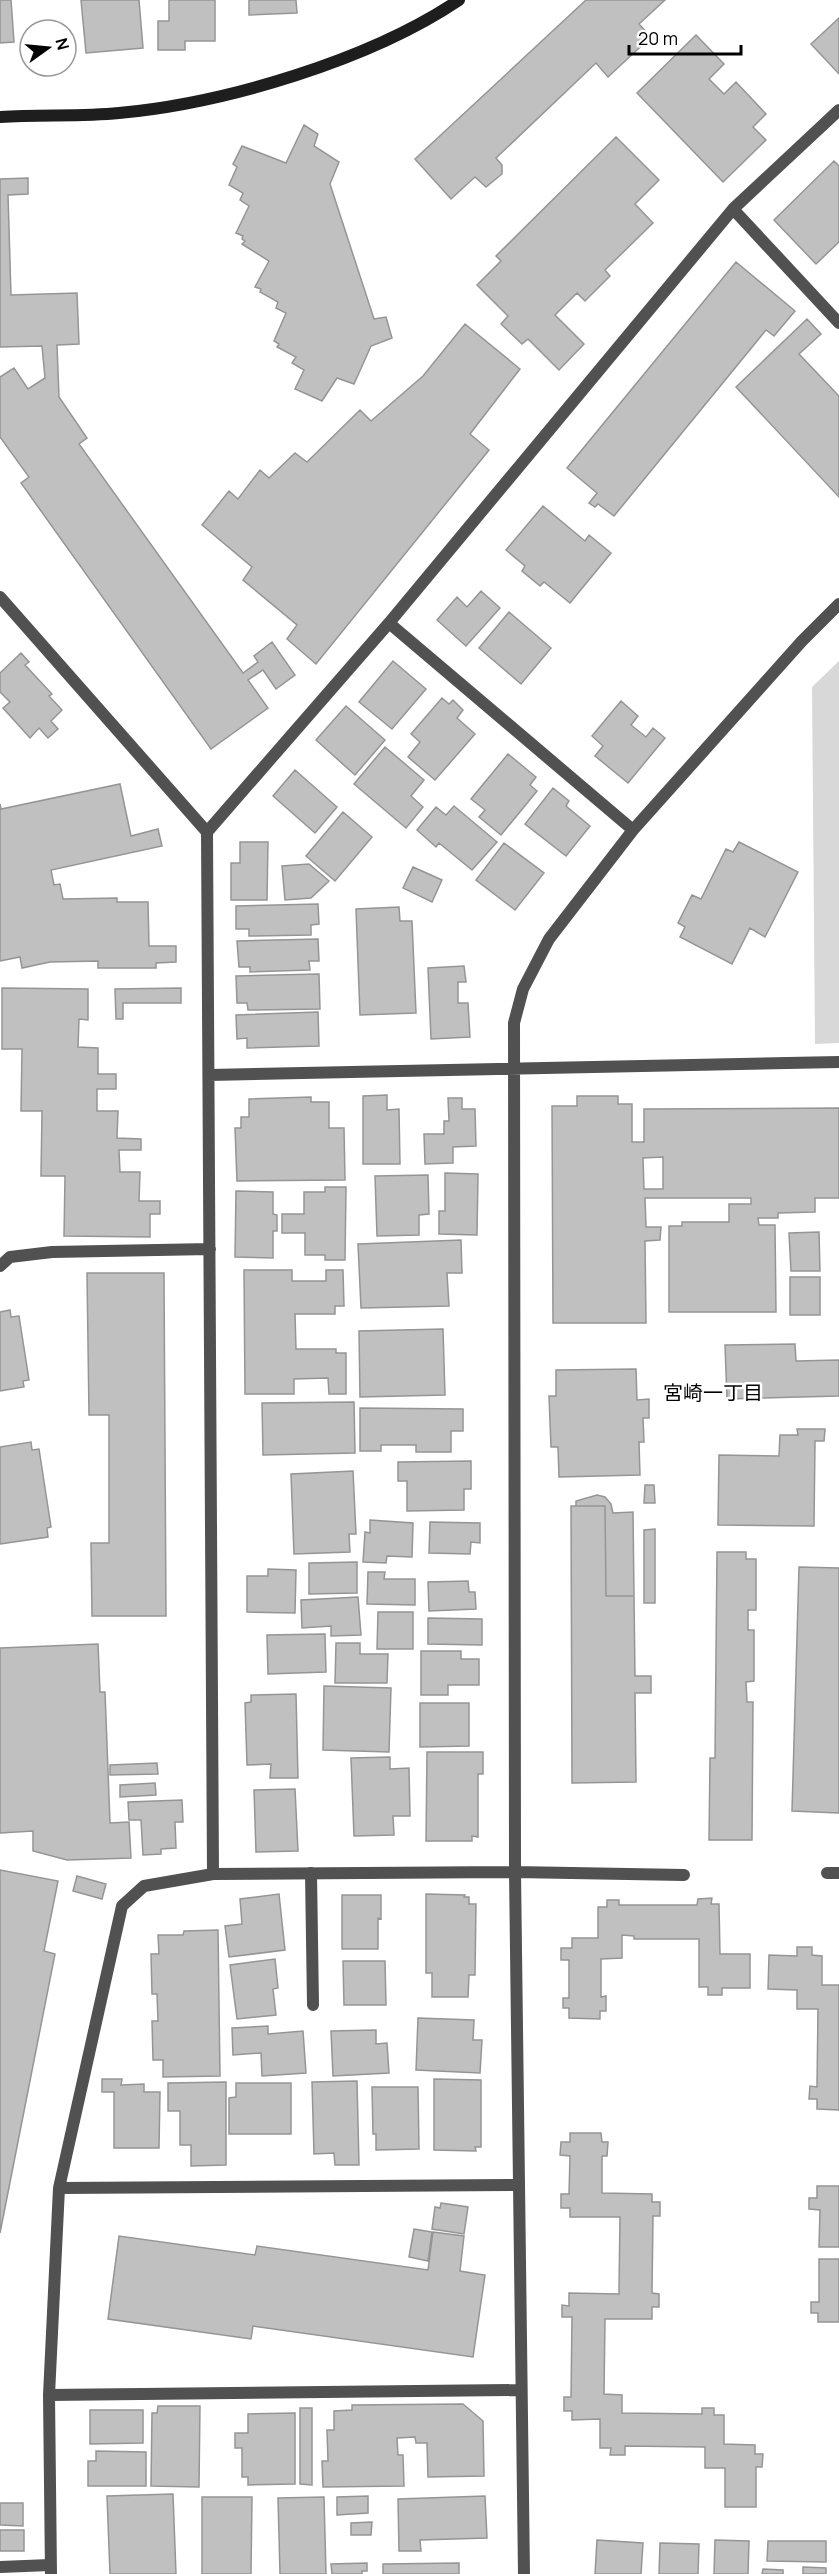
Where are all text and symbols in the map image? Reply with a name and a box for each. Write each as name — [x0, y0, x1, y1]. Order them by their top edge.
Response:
north arrow — [18, 18, 78, 78]
scale bar — [629, 18, 742, 56]
text: 20 m — [638, 26, 678, 50]
text: N — [50, 36, 75, 53]
district label: 宮崎一丁目 — [663, 1379, 763, 1406]

